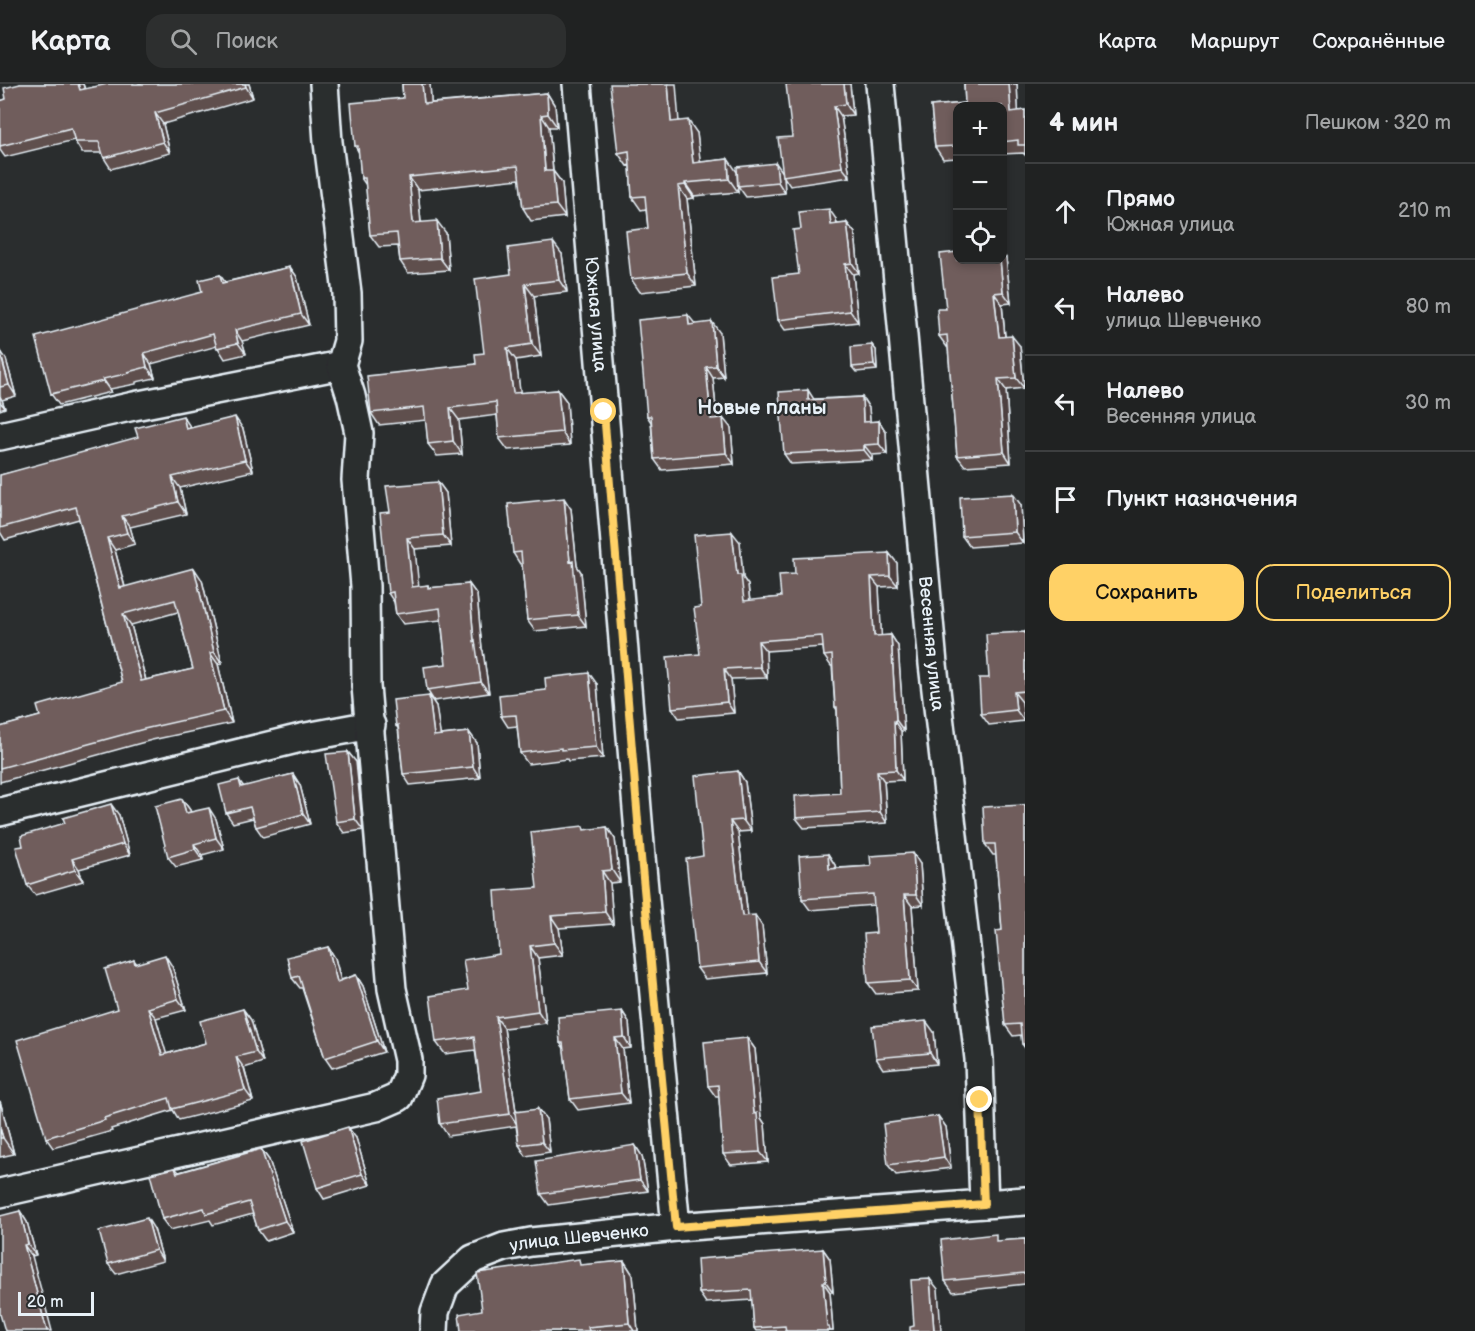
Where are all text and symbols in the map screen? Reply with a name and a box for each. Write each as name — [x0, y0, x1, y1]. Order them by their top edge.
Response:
search box — [146, 14, 566, 68]
text: Карта — [30, 25, 110, 58]
icon: search — [167, 25, 200, 58]
text: Поиск — [215, 28, 278, 55]
text: Карта — [1098, 29, 1157, 54]
text: Маршрут — [1190, 29, 1279, 54]
text: Сохранённые — [1312, 29, 1445, 54]
map controls — [953, 102, 1007, 264]
button: + — [953, 102, 1007, 156]
text: 4 мин — [1049, 108, 1118, 139]
text: Пешком · 320 m — [1305, 111, 1451, 135]
button: − — [953, 156, 1007, 210]
text: Прямо — [1106, 186, 1175, 213]
icon: ahead — [1049, 195, 1082, 228]
text: 210 m — [1398, 199, 1451, 223]
button: locate — [953, 210, 1007, 264]
text: Южная улица — [1106, 213, 1235, 237]
street label: Южная улица — [580, 256, 611, 373]
text: Налево — [1106, 282, 1184, 309]
icon: left — [1049, 291, 1082, 324]
text: 80 m — [1406, 295, 1451, 319]
text: улица Шевченко — [1106, 309, 1261, 333]
text: Налево — [1106, 378, 1184, 405]
icon: left — [1049, 387, 1082, 420]
text: 30 m — [1405, 391, 1451, 415]
district label: Новые планы — [697, 396, 827, 420]
route start — [590, 398, 616, 424]
text: Весенняя улица — [1106, 405, 1256, 429]
icon: arrive — [1049, 483, 1082, 516]
text: Пункт назначения — [1106, 486, 1298, 513]
button: Сохранить — [1049, 564, 1244, 621]
button: Поделиться — [1256, 564, 1451, 621]
street label: Весенняя улица — [914, 575, 948, 713]
route end — [966, 1086, 992, 1112]
street label: улица Шевченко — [508, 1220, 650, 1257]
scale bar — [18, 1289, 94, 1316]
text: 20 m — [27, 1293, 63, 1312]

